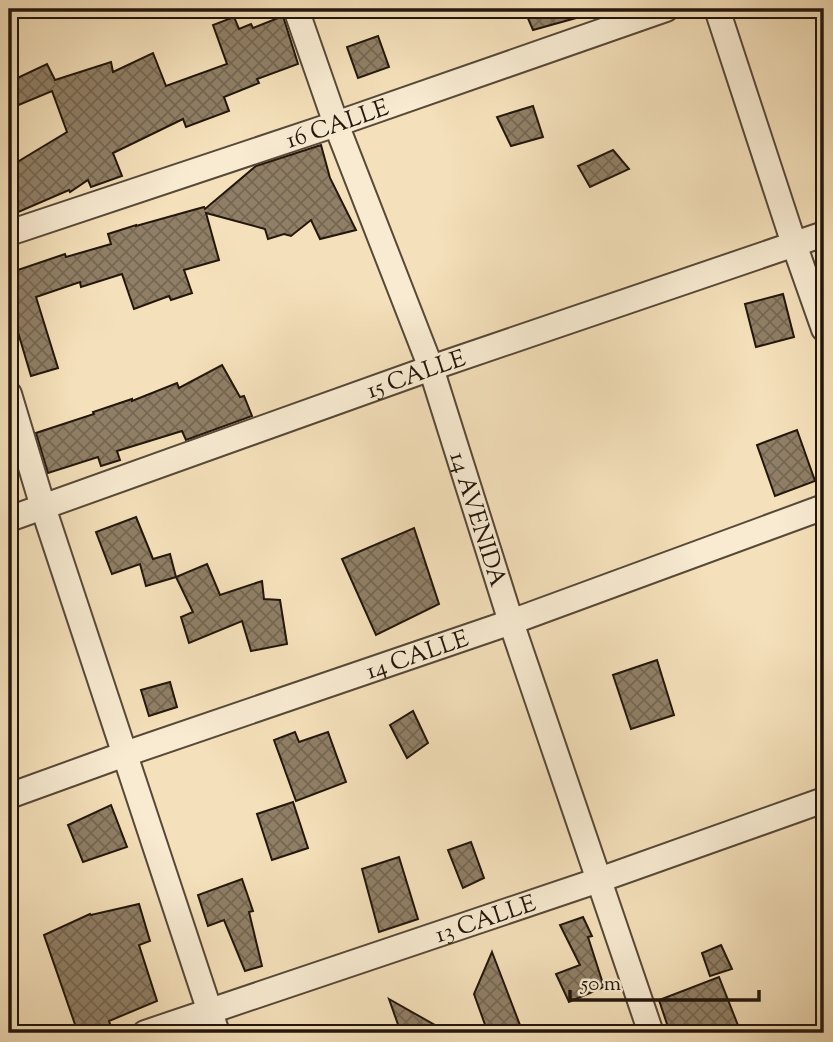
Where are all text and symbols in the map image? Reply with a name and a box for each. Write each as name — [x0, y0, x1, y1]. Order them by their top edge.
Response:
street label: 16 CALLE — [282, 92, 394, 158]
street label: 15 CALLE — [362, 342, 471, 409]
street label: 14 AVENIDA — [439, 448, 514, 592]
street label: 14 CALLE — [362, 623, 474, 689]
street label: 13 CALLE — [431, 887, 541, 953]
scale bar — [570, 958, 760, 1002]
text: 50 m — [580, 970, 621, 1000]

